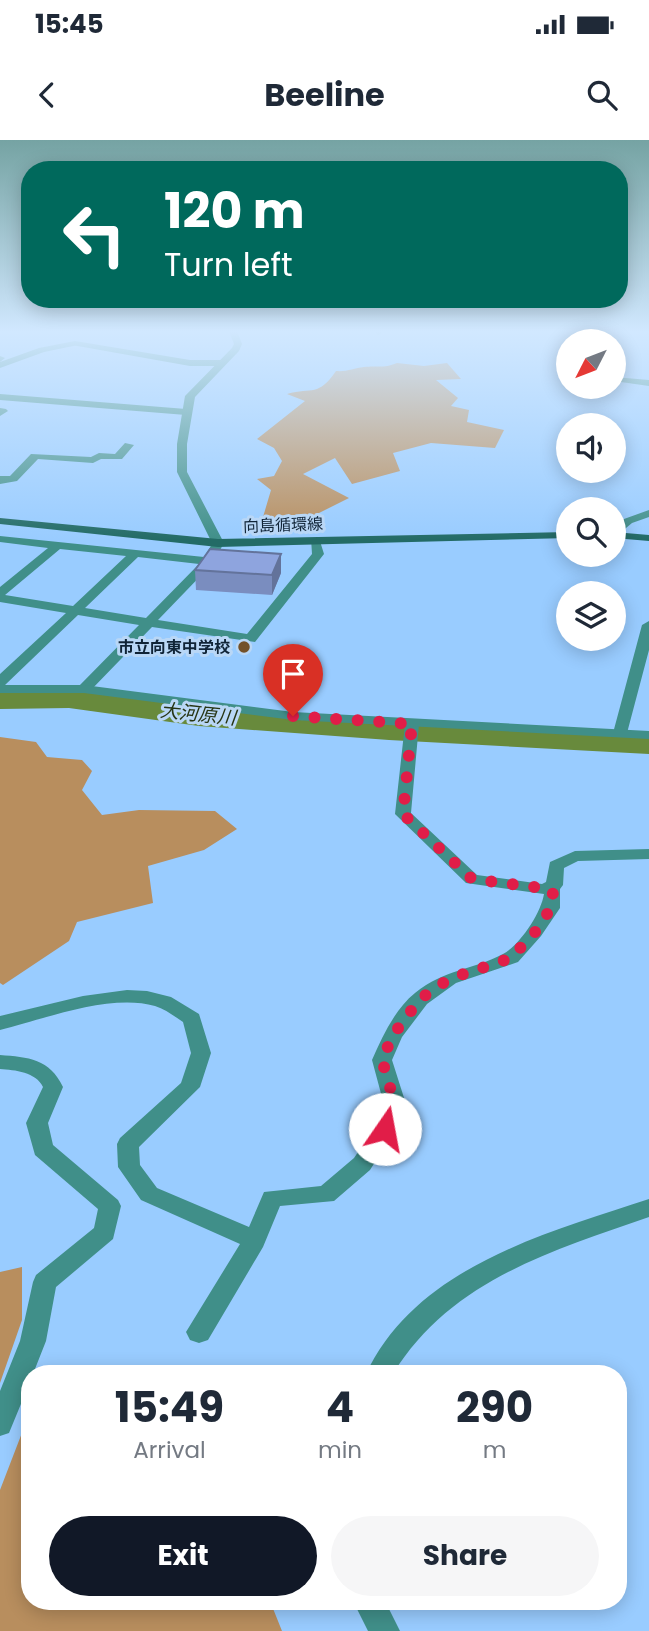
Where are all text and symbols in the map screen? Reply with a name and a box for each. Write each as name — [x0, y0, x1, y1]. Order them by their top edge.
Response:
text: 15:45 — [35, 6, 104, 42]
text: Beeline — [264, 72, 385, 117]
icon: back — [28, 76, 66, 114]
icon: search — [583, 76, 621, 114]
text: 120 m — [164, 177, 305, 245]
icon: left — [49, 189, 140, 280]
text: Turn left — [164, 242, 293, 287]
north arrow — [556, 329, 626, 399]
map controls — [556, 329, 626, 651]
button: sound — [556, 413, 626, 483]
button: search — [556, 497, 626, 567]
street label: 向島循環線 — [243, 512, 323, 538]
button: layers — [556, 581, 626, 651]
place label: 市立向東中学校 — [118, 636, 230, 659]
marker: 市立向東中学校 — [236, 639, 252, 655]
pin — [263, 644, 323, 716]
icon: arrive — [274, 655, 312, 693]
water label: 大河原川 — [159, 697, 239, 732]
position arrow — [348, 1092, 422, 1166]
text: 15:49 — [115, 1378, 224, 1437]
text: 4 — [326, 1378, 354, 1437]
text: 290 — [456, 1378, 533, 1437]
text: Arrival — [133, 1434, 206, 1466]
text: min — [318, 1434, 362, 1466]
text: m — [483, 1434, 506, 1466]
button: Exit — [49, 1516, 317, 1596]
button: Share — [331, 1516, 599, 1596]

